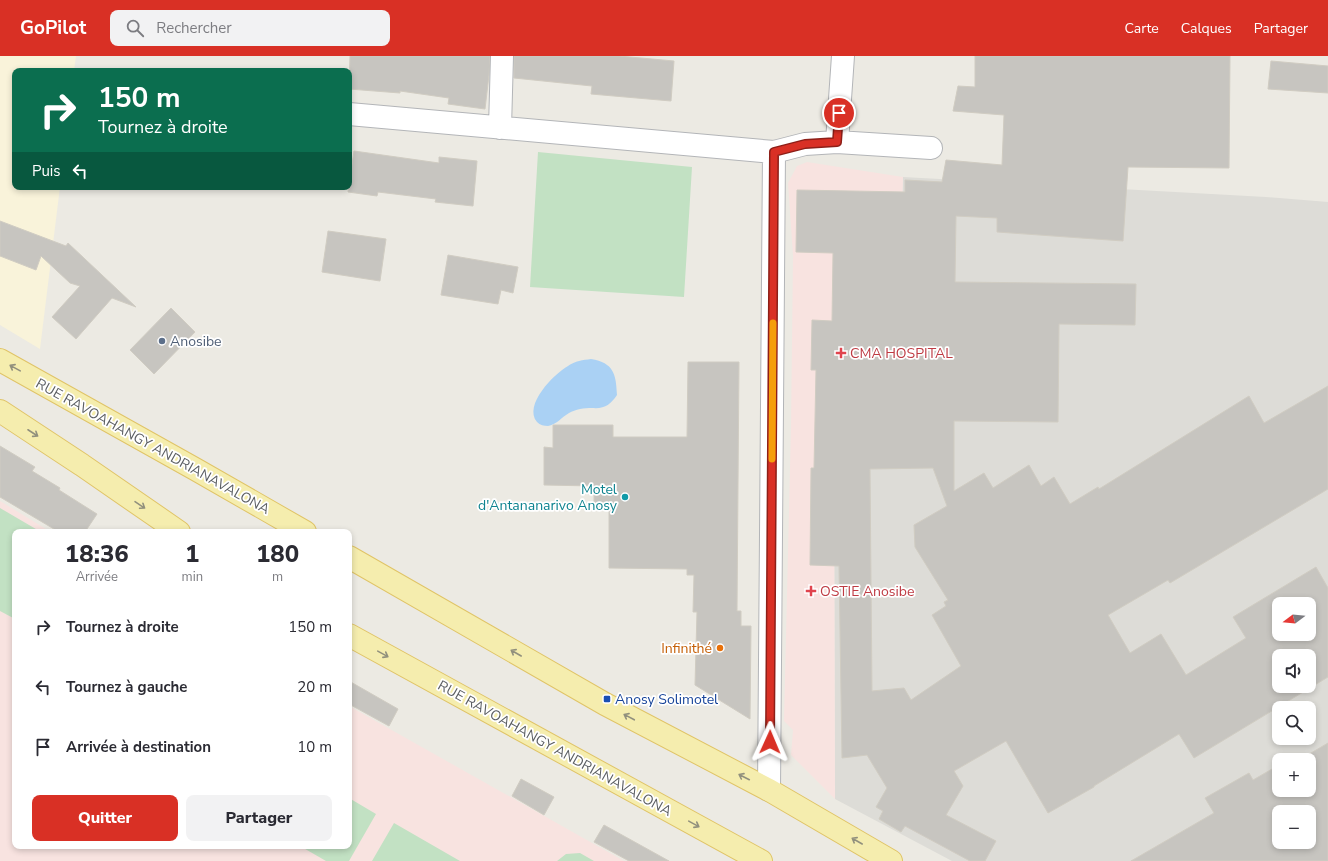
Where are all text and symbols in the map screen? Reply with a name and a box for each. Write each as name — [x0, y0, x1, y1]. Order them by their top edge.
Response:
search box — [110, 10, 390, 46]
text: GoPilot — [20, 15, 86, 41]
icon: search — [124, 17, 146, 39]
text: Rechercher — [156, 18, 232, 38]
text: Carte — [1125, 19, 1159, 38]
text: Calques — [1181, 19, 1232, 38]
text: Partager — [1254, 19, 1308, 38]
text: 150 m — [98, 79, 181, 117]
icon: right — [32, 84, 84, 136]
pin — [822, 96, 856, 130]
icon: arrive — [828, 102, 850, 124]
text: Tournez à droite — [98, 115, 228, 139]
icon: left — [69, 160, 91, 182]
text: Puis — [32, 161, 61, 181]
place label: Anosibe — [170, 332, 222, 351]
marker: Anosibe — [157, 336, 167, 346]
place label: CMA HOSPITAL — [850, 344, 953, 363]
marker: CMA HOSPITAL — [835, 347, 847, 359]
one-way arrow — [10, 364, 22, 372]
street label: RUE RAVOAHANGY ANDRIANAVALONA — [32, 374, 273, 519]
one-way arrow — [27, 429, 39, 437]
place label: Motel d'Antananarivo Anosy — [478, 480, 618, 515]
marker: Motel d'Antananarivo Anosy — [620, 492, 630, 502]
one-way arrow — [135, 501, 146, 509]
text: 18:36 — [65, 538, 129, 570]
text: 1 — [185, 538, 200, 570]
text: 180 — [256, 538, 299, 570]
text: Arrivée — [76, 568, 118, 586]
text: min — [182, 568, 203, 586]
text: m — [272, 568, 283, 586]
place label: OSTIE Anosibe — [820, 582, 914, 601]
marker: OSTIE Anosibe — [805, 585, 817, 597]
north arrow — [1272, 597, 1316, 641]
map controls — [1272, 597, 1316, 849]
icon: right — [32, 616, 54, 638]
text: Tournez à droite — [66, 617, 179, 637]
text: 150 m — [288, 617, 332, 637]
place label: Infinithé — [661, 639, 712, 658]
marker: Infinithé — [715, 643, 725, 653]
one-way arrow — [510, 648, 522, 656]
button: sound — [1272, 649, 1316, 693]
one-way arrow — [377, 650, 389, 658]
icon: left — [32, 676, 54, 698]
street label: RUE RAVOAHANGY ANDRIANAVALONA — [434, 676, 675, 821]
text: Tournez à gauche — [66, 677, 188, 697]
text: 20 m — [297, 677, 332, 697]
place label: Anosy Solimotel — [615, 690, 719, 709]
marker: Anosy Solimotel — [602, 694, 612, 704]
button: search — [1272, 701, 1316, 745]
one-way arrow — [623, 713, 635, 720]
position arrow — [749, 721, 791, 763]
icon: arrive — [32, 736, 54, 758]
text: Arrivée à destination — [66, 737, 211, 757]
text: 10 m — [297, 737, 332, 757]
button: + — [1272, 753, 1316, 797]
one-way arrow — [738, 773, 750, 780]
button: Quitter — [32, 795, 178, 841]
button: Partager — [186, 795, 332, 841]
button: − — [1272, 805, 1316, 849]
one-way arrow — [687, 821, 699, 828]
one-way arrow — [851, 837, 863, 845]

